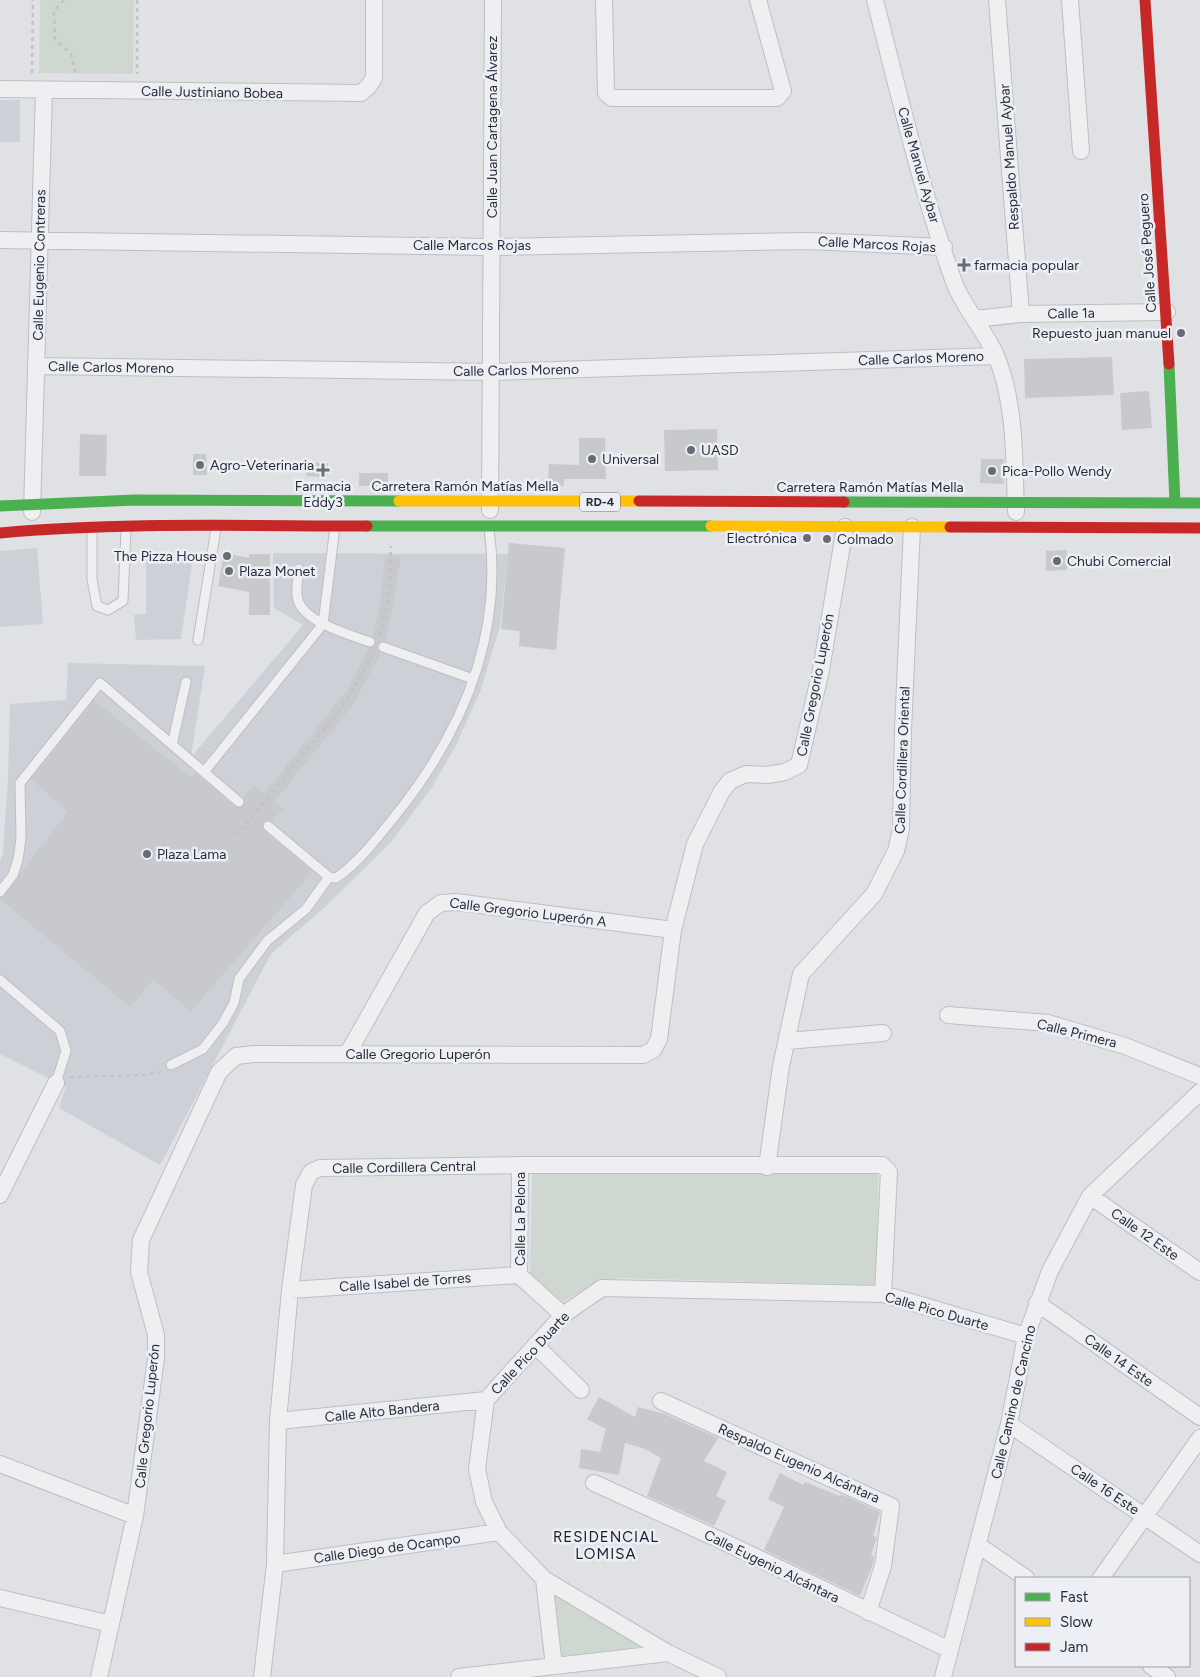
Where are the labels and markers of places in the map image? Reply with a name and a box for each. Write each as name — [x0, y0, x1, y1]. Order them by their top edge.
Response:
place label: farmacia popular — [974, 257, 1079, 274]
marker: farmacia popular — [958, 259, 970, 271]
place label: Repuesto juan manuel — [1032, 325, 1171, 342]
marker: Repuesto juan manuel — [1175, 327, 1187, 339]
place label: UASD — [701, 442, 739, 459]
marker: UASD — [685, 444, 697, 456]
place label: Universal — [602, 451, 659, 468]
marker: Universal — [586, 453, 598, 465]
place label: Agro-Veterinaria — [210, 457, 314, 474]
marker: Agro-Veterinaria — [194, 459, 206, 471]
place label: Pica-Pollo Wendy — [1002, 463, 1112, 480]
marker: Farmacia Eddy3 — [317, 464, 329, 476]
marker: Pica-Pollo Wendy — [986, 465, 998, 477]
place label: Farmacia Eddy3 — [295, 478, 351, 511]
place label: Electrónica — [726, 530, 797, 547]
place label: Colmado — [837, 531, 894, 548]
marker: Electrónica — [801, 532, 813, 544]
marker: Colmado — [821, 533, 833, 545]
place label: The Pizza House — [114, 548, 217, 565]
marker: The Pizza House — [221, 550, 233, 562]
place label: Chubi Comercial — [1067, 553, 1171, 570]
marker: Chubi Comercial — [1051, 555, 1063, 567]
place label: Plaza Monet — [239, 563, 316, 580]
marker: Plaza Monet — [223, 565, 235, 577]
place label: Plaza Lama — [157, 846, 226, 863]
marker: Plaza Lama — [141, 848, 153, 860]

